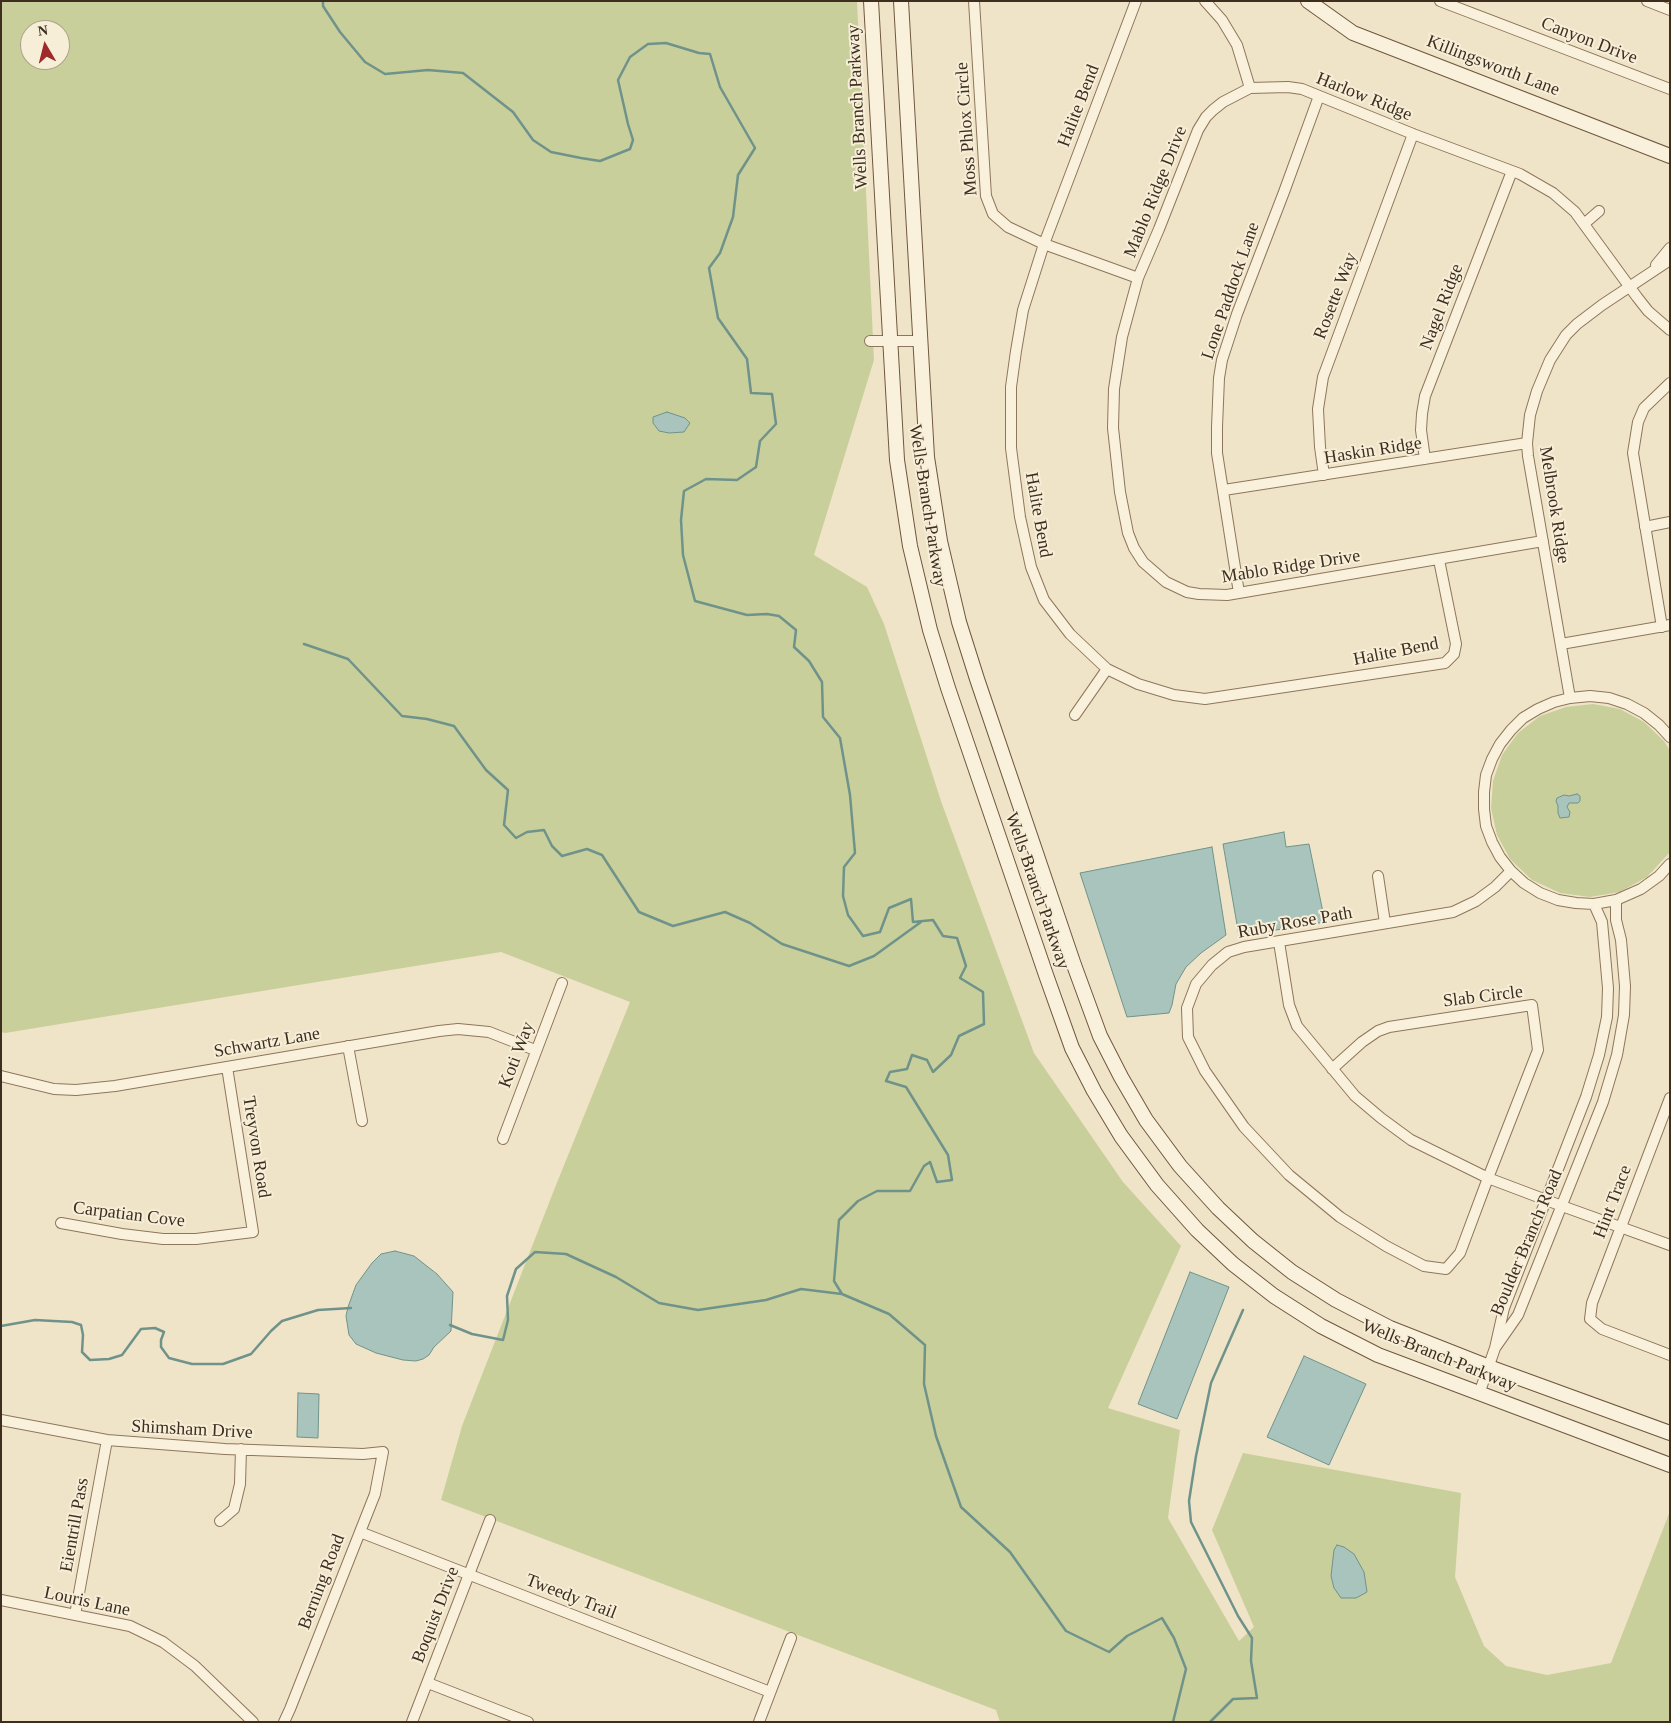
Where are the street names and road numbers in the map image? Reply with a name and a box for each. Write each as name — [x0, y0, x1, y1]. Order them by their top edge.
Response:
street label: Canyon Drive — [1538, 13, 1640, 69]
street label: Wells Branch Parkway — [843, 24, 873, 190]
street label: Killingsworth Lane — [1424, 31, 1562, 101]
street label: Moss Phlox Circle — [952, 61, 982, 197]
street label: Halite Bend — [1053, 62, 1105, 150]
street label: Harlow Ridge — [1313, 68, 1415, 126]
street label: Mablo Ridge Drive — [1120, 123, 1192, 261]
street label: Lone Paddock Lane — [1197, 219, 1265, 363]
street label: Rosette Way — [1310, 250, 1362, 342]
street label: Nagel Ridge — [1416, 261, 1468, 353]
street label: Wells Branch Parkway — [903, 423, 951, 589]
street label: Haskin Ridge — [1323, 433, 1423, 469]
street label: Melbrook Ridge — [1534, 445, 1574, 565]
street label: Halite Bend — [1020, 471, 1056, 559]
street label: Mablo Ridge Drive — [1220, 545, 1362, 589]
street label: Halite Bend — [1351, 633, 1441, 671]
street label: Wells Branch Parkway — [1000, 810, 1074, 972]
street label: Ruby Rose Path — [1236, 902, 1354, 944]
street label: Slab Circle — [1442, 981, 1524, 1013]
street label: Koti Way — [495, 1019, 539, 1091]
street label: Schwartz Lane — [212, 1023, 322, 1063]
street label: Treyvon Road — [237, 1095, 275, 1199]
street label: Hint Trace — [1589, 1162, 1637, 1242]
street label: Boulder Branch Road — [1486, 1167, 1568, 1319]
street label: Carpatian Cove — [72, 1197, 186, 1233]
street label: Wells Branch Parkway — [1359, 1315, 1519, 1397]
street label: Shimsham Drive — [131, 1416, 253, 1444]
street label: Eientrill Pass — [56, 1476, 94, 1574]
street label: Berning Road — [294, 1531, 350, 1633]
street label: Boquist Drive — [408, 1564, 464, 1666]
street label: Tweedy Trail — [523, 1570, 619, 1624]
street label: Louris Lane — [42, 1582, 132, 1622]

